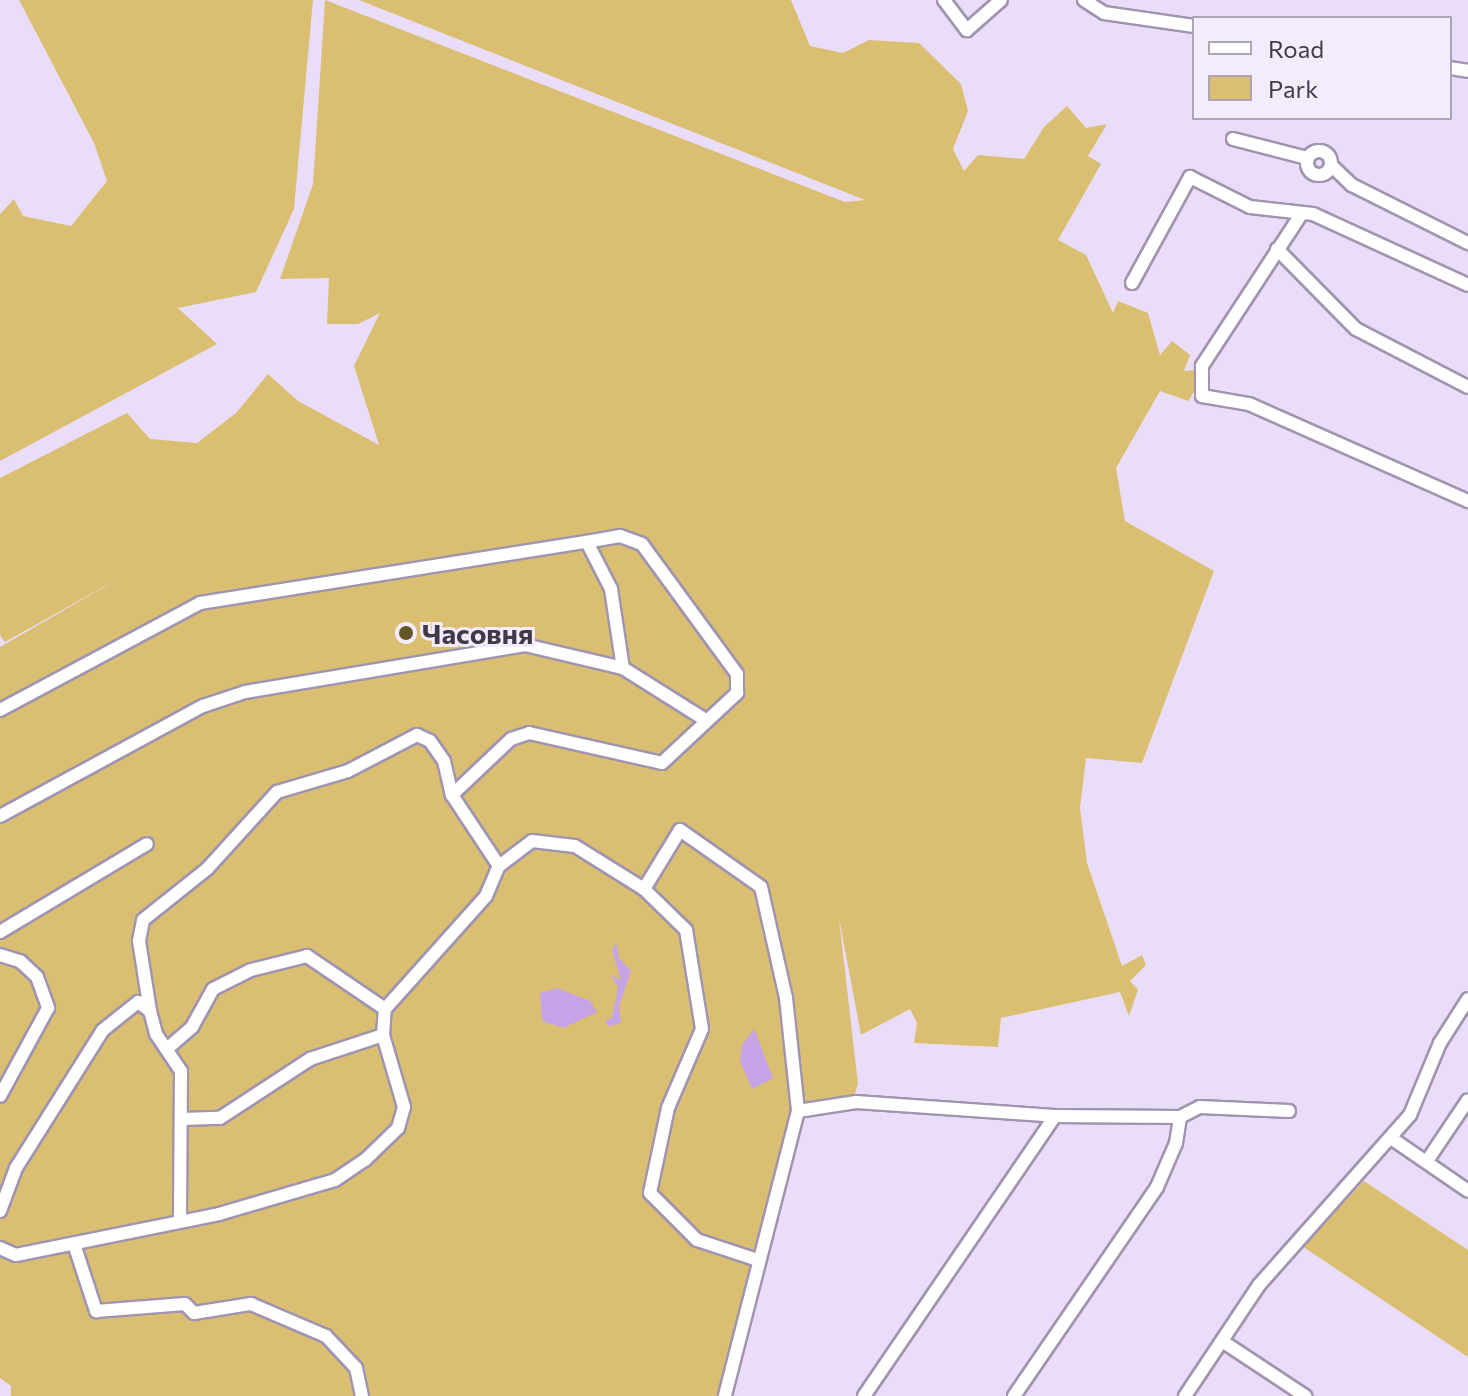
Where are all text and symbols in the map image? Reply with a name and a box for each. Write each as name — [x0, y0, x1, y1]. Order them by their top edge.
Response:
legend — [1192, 16, 1452, 120]
text: Road — [1268, 34, 1324, 63]
text: Park — [1268, 74, 1318, 103]
place label: Часовня — [422, 616, 533, 650]
marker: Часовня — [397, 624, 415, 642]

